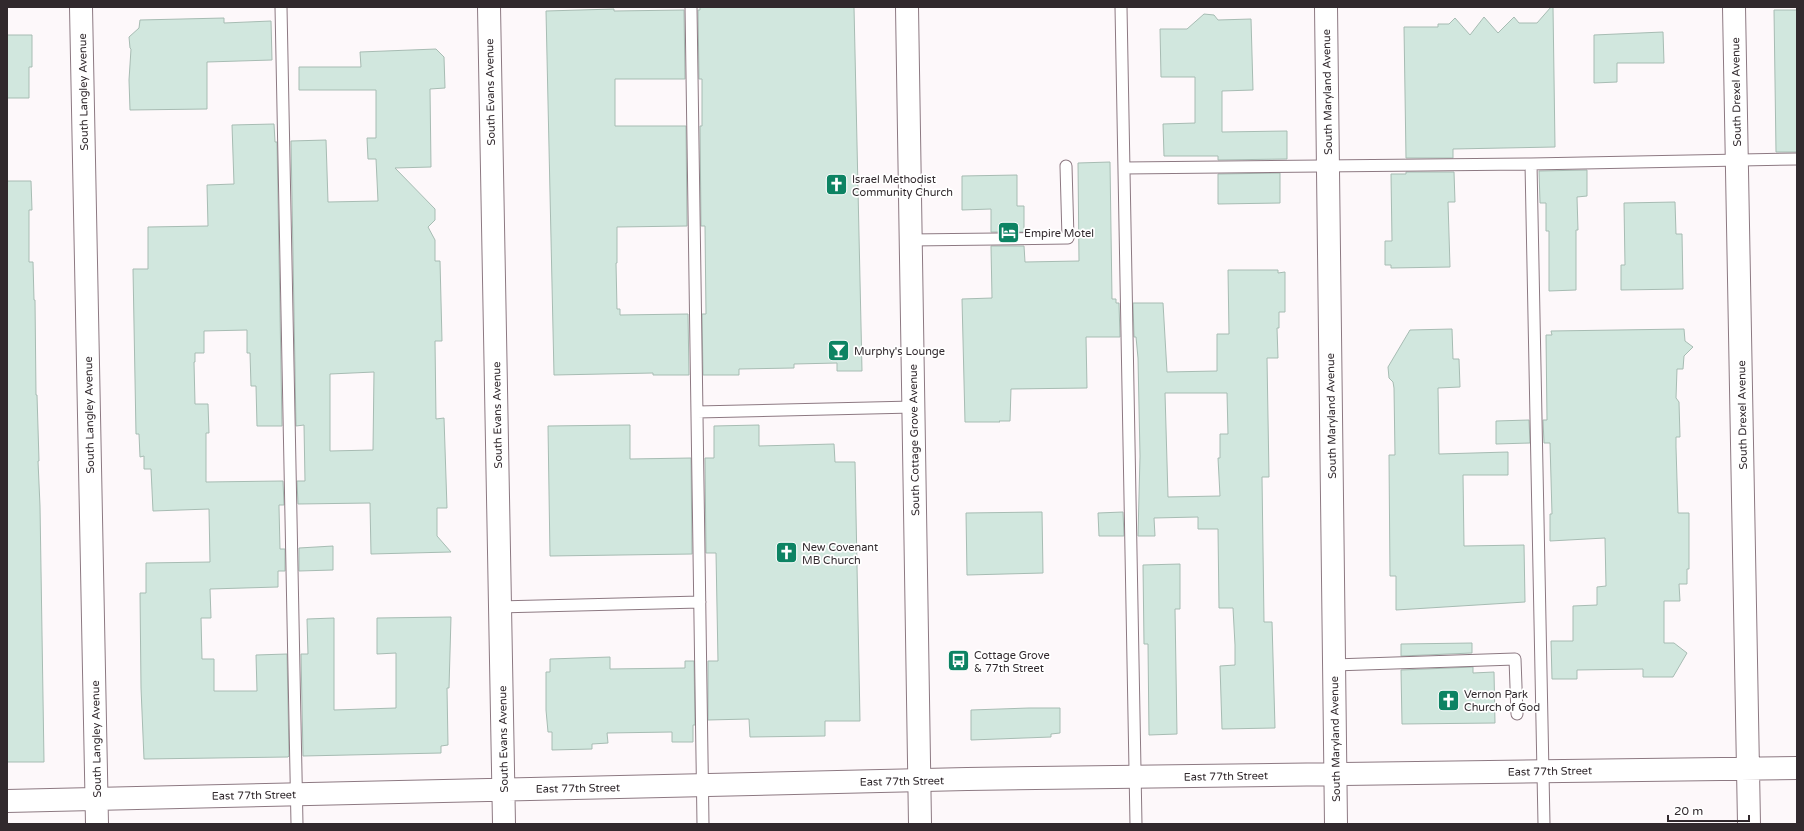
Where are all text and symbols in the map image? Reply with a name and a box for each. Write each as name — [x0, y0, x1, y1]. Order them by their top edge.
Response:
street label: South Maryland Avenue — [1320, 29, 1335, 155]
street label: South Langley Avenue — [76, 33, 91, 151]
street label: South Drexel Avenue — [1729, 37, 1744, 147]
street label: South Evans Avenue — [483, 38, 498, 146]
church icon: Israel Methodist Community Church — [823, 172, 849, 198]
place label: Israel Methodist Community Church — [852, 173, 953, 199]
hotel icon: Empire Motel — [995, 220, 1021, 246]
place label: Empire Motel — [1024, 227, 1094, 240]
bar icon: Murphy's Lounge — [826, 338, 852, 364]
place label: Murphy's Lounge — [854, 345, 945, 358]
street label: South Maryland Avenue — [1324, 353, 1339, 479]
street label: South Langley Avenue — [82, 356, 97, 474]
street label: South Drexel Avenue — [1735, 360, 1750, 470]
street label: South Evans Avenue — [490, 361, 505, 469]
street label: South Cottage Grove Avenue — [907, 364, 922, 516]
church icon: New Covenant MB Church — [773, 540, 799, 566]
place label: New Covenant MB Church — [802, 541, 878, 567]
bus stop icon: Cottage Grove & 77th Street — [945, 648, 971, 674]
place label: Cottage Grove & 77th Street — [974, 649, 1050, 675]
street label: South Maryland Avenue — [1328, 676, 1343, 802]
street label: South Langley Avenue — [89, 680, 104, 798]
street label: South Evans Avenue — [496, 685, 511, 793]
church icon: Vernon Park Church of God — [1435, 687, 1461, 713]
place label: Vernon Park Church of God — [1464, 688, 1540, 714]
street label: East 77th Street — [1508, 764, 1592, 779]
street label: East 77th Street — [1184, 769, 1268, 784]
street label: East 77th Street — [860, 774, 944, 789]
street label: East 77th Street — [536, 781, 620, 796]
street label: East 77th Street — [212, 788, 296, 803]
scale bar — [1668, 797, 1749, 823]
text: 20 m — [1674, 804, 1703, 818]

